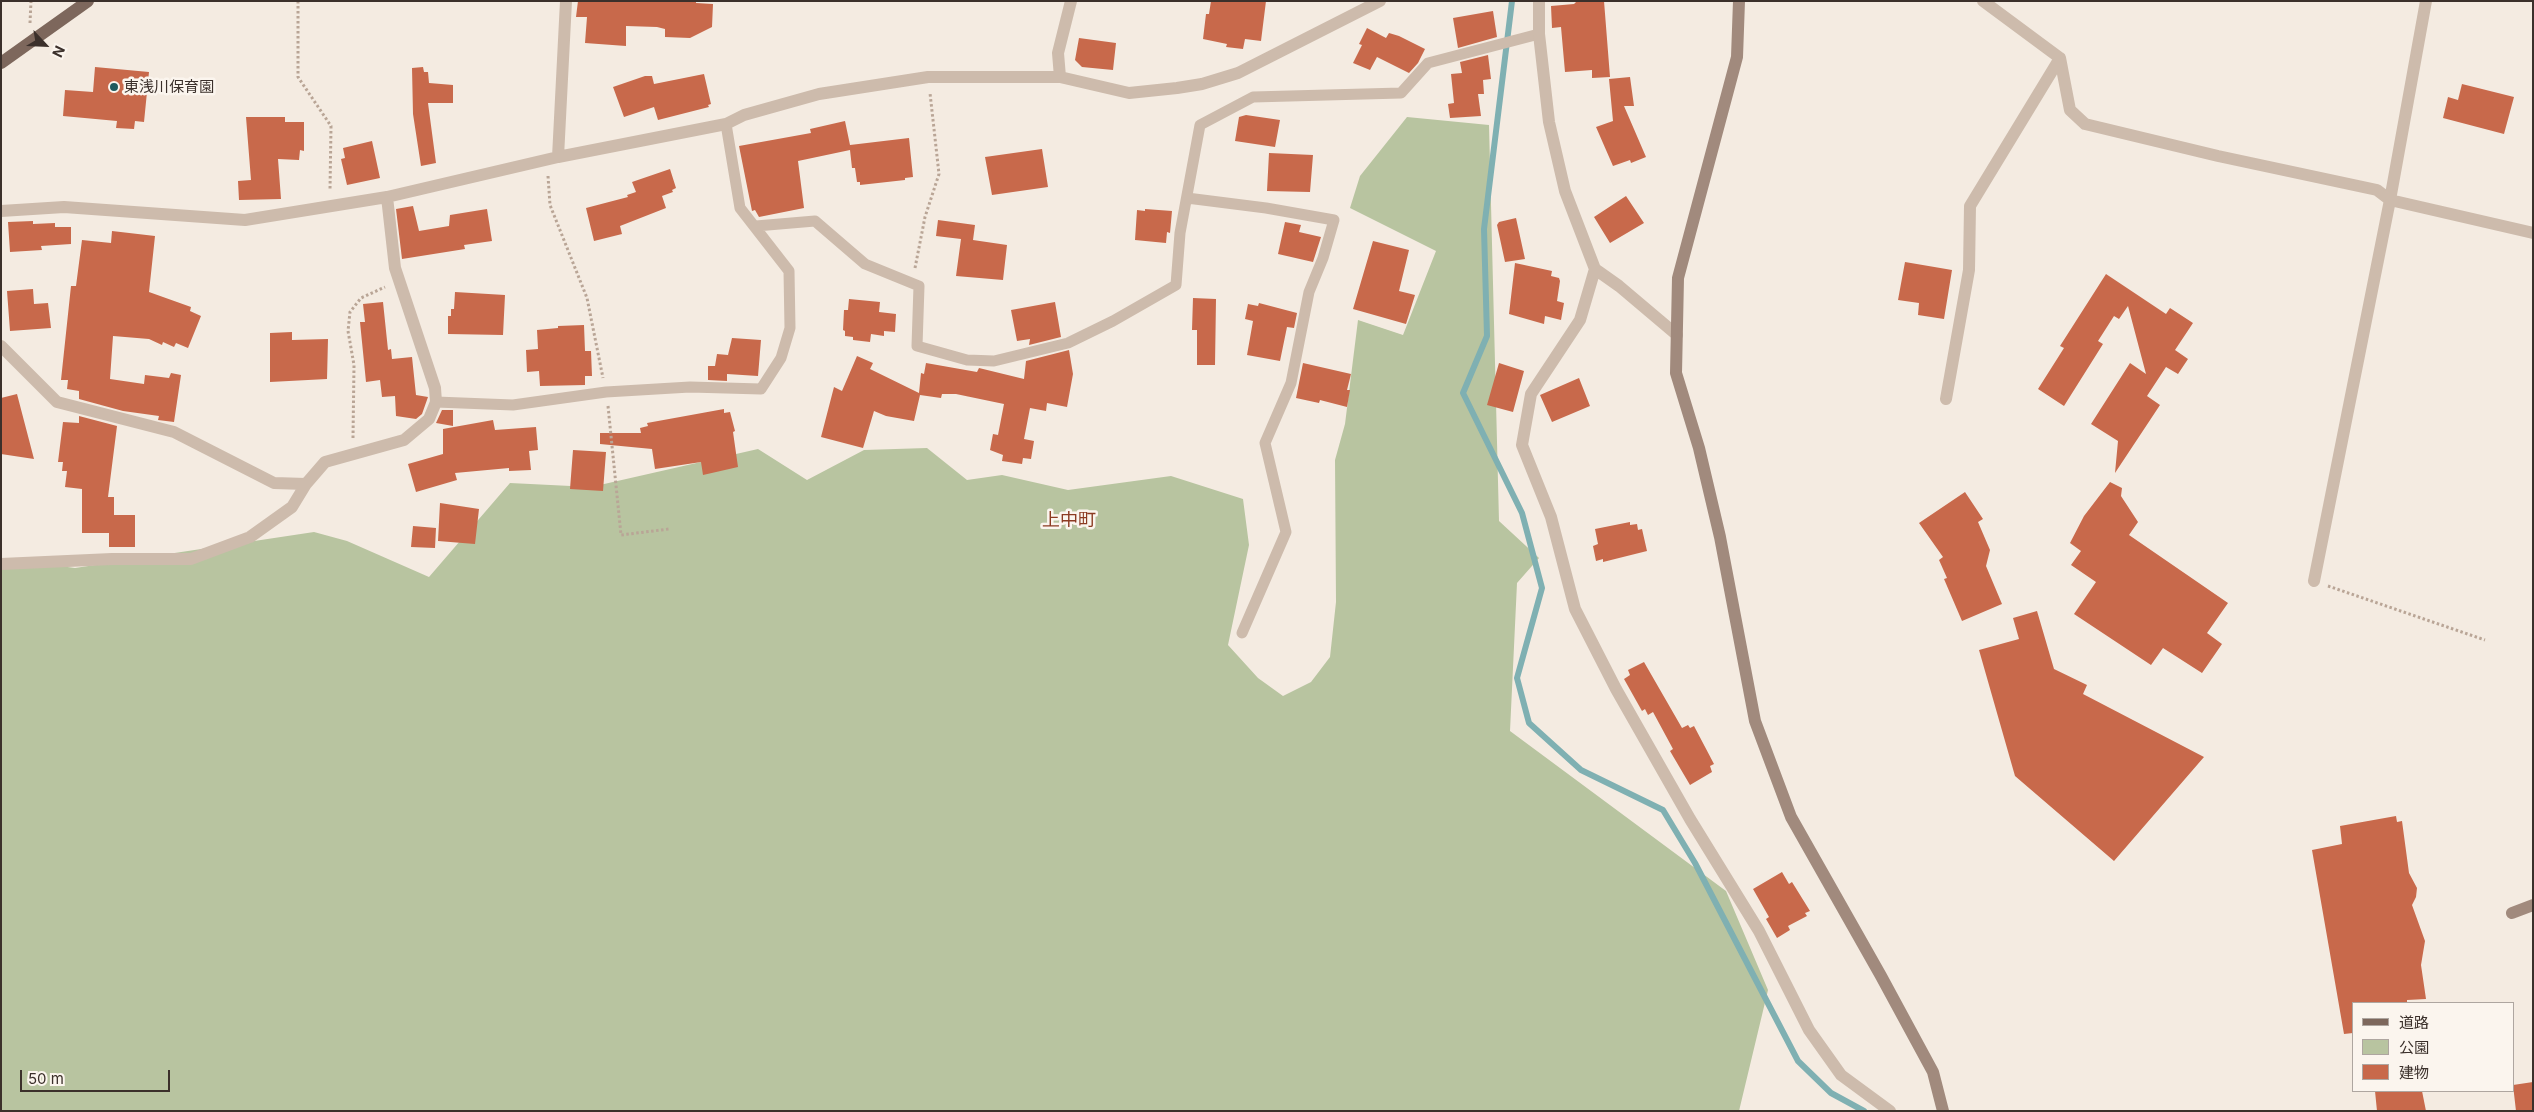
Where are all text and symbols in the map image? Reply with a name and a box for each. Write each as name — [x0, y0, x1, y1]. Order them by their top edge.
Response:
north arrow — [20, 20, 70, 70]
text: N — [49, 43, 69, 60]
place label: 東浅川保育園 — [124, 78, 214, 96]
marker: 東浅川保育園 — [108, 81, 120, 93]
district label: 上中町 — [1042, 510, 1096, 532]
legend — [2352, 1002, 2514, 1092]
text: 道路 — [2399, 1013, 2429, 1032]
text: 公園 — [2399, 1038, 2429, 1057]
scale bar — [22, 1060, 172, 1092]
text: 建物 — [2399, 1063, 2429, 1082]
text: 50 m — [28, 1069, 64, 1088]

